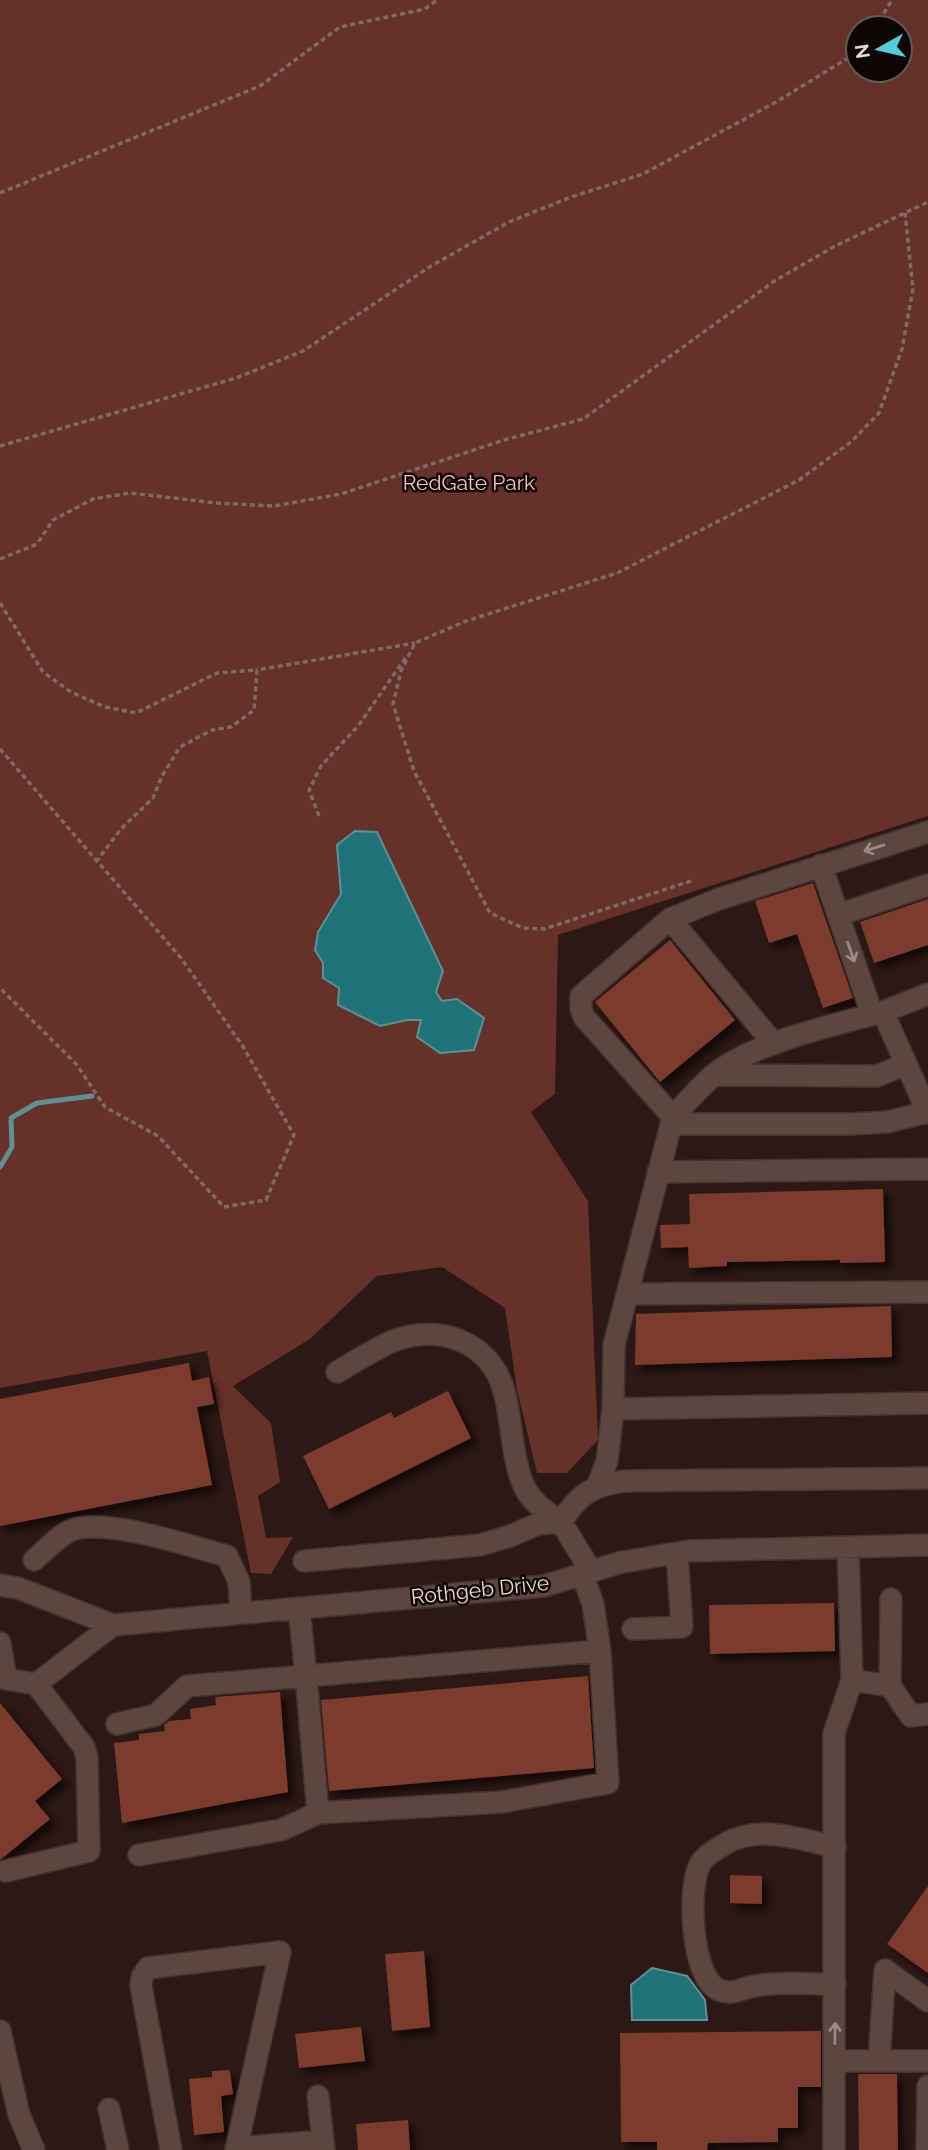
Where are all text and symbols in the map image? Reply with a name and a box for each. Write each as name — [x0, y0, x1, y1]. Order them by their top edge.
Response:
north arrow — [844, 14, 914, 84]
text: N — [850, 43, 874, 60]
park label: RedGate Park — [403, 470, 535, 495]
one-way arrow — [864, 843, 886, 856]
one-way arrow — [846, 941, 858, 963]
street label: Rothgeb Drive — [410, 1570, 550, 1609]
one-way arrow — [828, 2022, 842, 2045]

